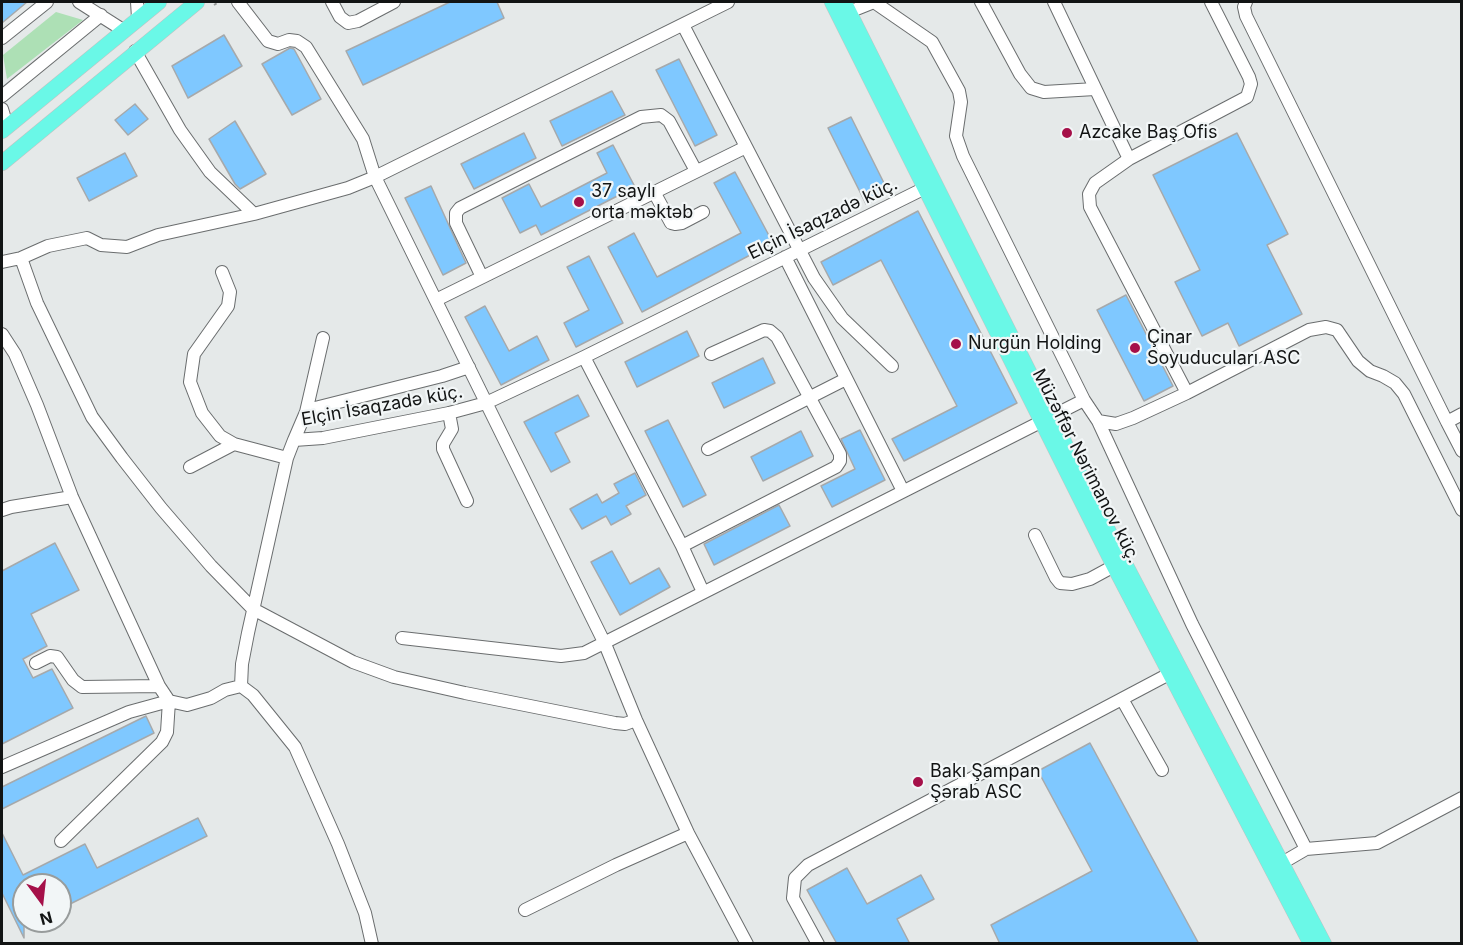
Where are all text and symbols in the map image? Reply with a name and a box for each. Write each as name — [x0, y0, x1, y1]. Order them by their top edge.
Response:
place label: Azcake Baş Ofis — [1079, 122, 1217, 144]
marker: Azcake Baş Ofis — [1060, 126, 1074, 140]
street label: Elçin İsaqzadə küç. — [745, 173, 901, 265]
place label: 37 saylı orta məktəb — [591, 181, 693, 224]
marker: 37 saylı orta məktəb — [572, 195, 586, 209]
place label: Çinar Soyuducuları ASC — [1147, 327, 1300, 370]
place label: Nurgün Holding — [968, 333, 1102, 355]
marker: Nurgün Holding — [949, 337, 963, 351]
marker: Çinar Soyuducuları ASC — [1128, 341, 1142, 355]
street label: Müzəffər Nərimanov küç. — [1028, 365, 1144, 567]
street label: Elçin İsaqzadə küç. — [300, 381, 464, 431]
place label: Bakı Şampan Şərab ASC — [930, 761, 1041, 804]
marker: Bakı Şampan Şərab ASC — [911, 775, 925, 789]
north arrow — [12, 873, 72, 933]
text: N — [38, 907, 55, 930]

